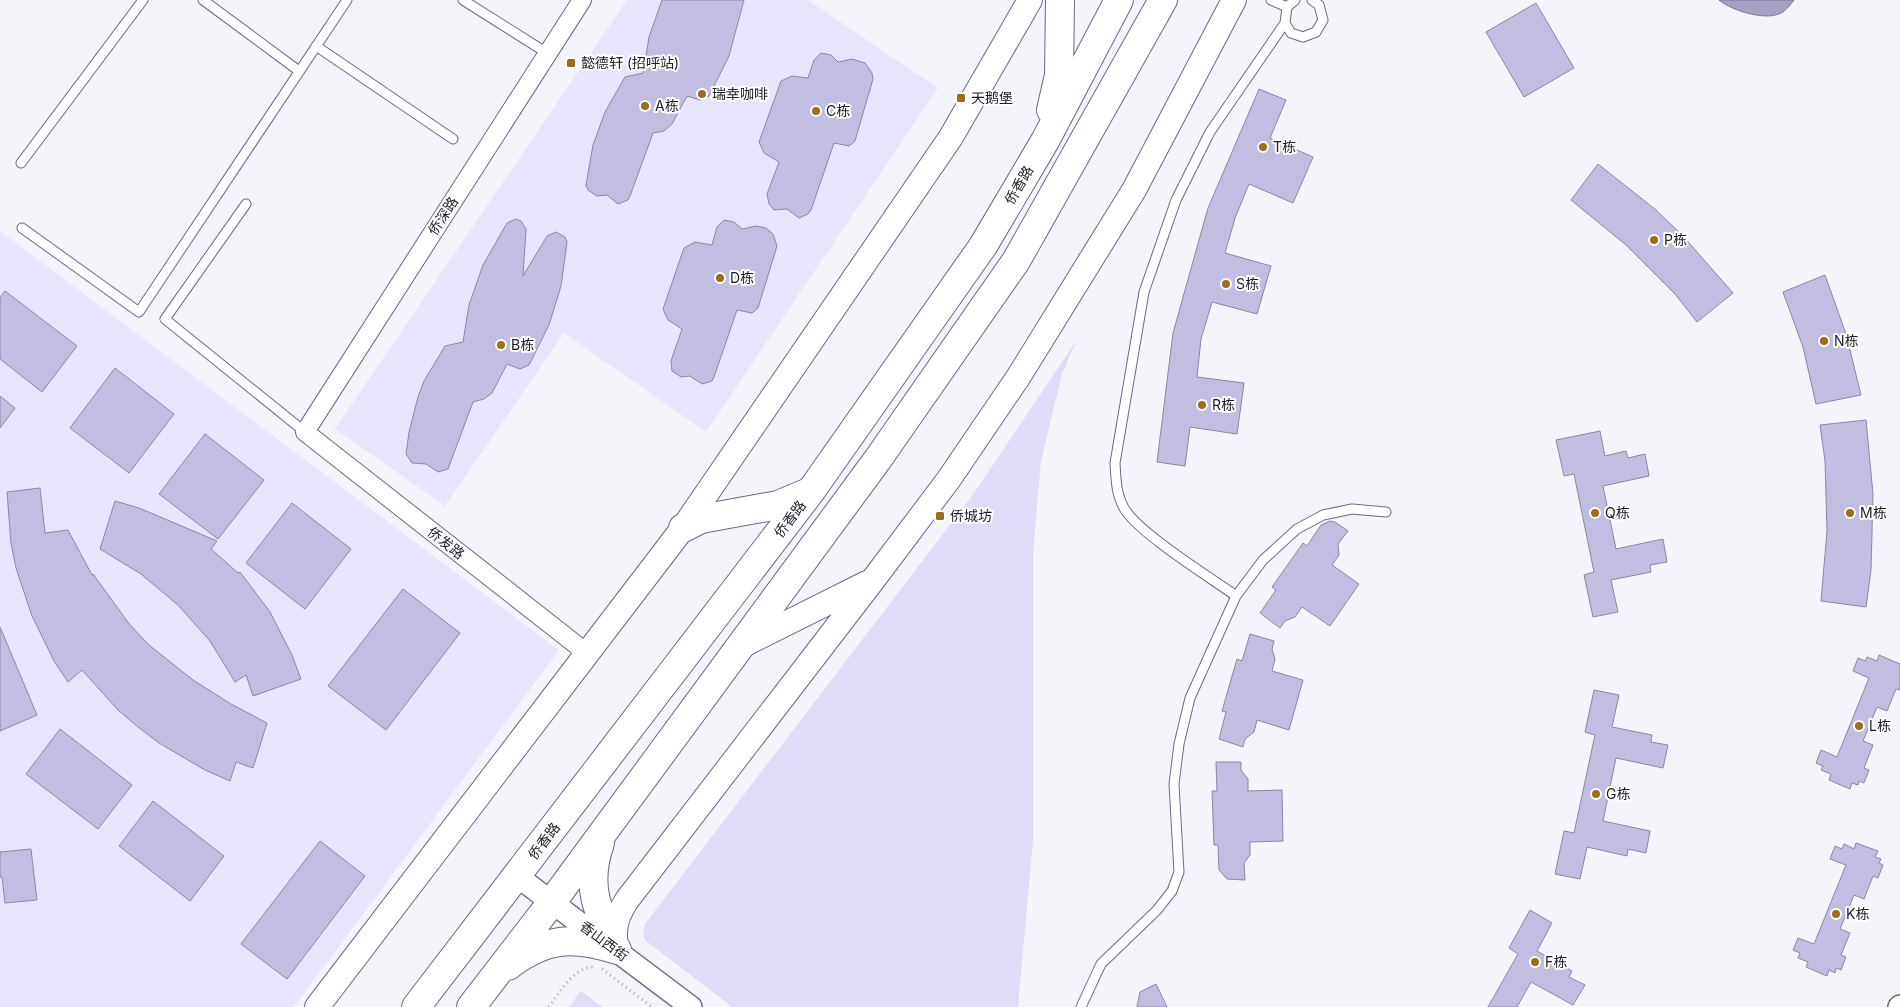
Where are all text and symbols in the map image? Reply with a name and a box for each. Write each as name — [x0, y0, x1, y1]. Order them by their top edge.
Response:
place label: 懿德轩 (招呼站) — [581, 54, 679, 71]
marker: 懿德轩 (招呼站) — [565, 57, 577, 69]
place label: 瑞幸咖啡 — [712, 85, 768, 102]
marker: 瑞幸咖啡 — [696, 88, 708, 100]
place label: 天鹅堡 — [971, 89, 1013, 106]
marker: 天鹅堡 — [955, 92, 967, 104]
place label: A栋 — [655, 97, 679, 114]
marker: A栋 — [639, 100, 651, 112]
place label: C栋 — [826, 102, 850, 119]
marker: C栋 — [810, 105, 822, 117]
place label: T栋 — [1273, 138, 1296, 155]
marker: T栋 — [1257, 141, 1269, 153]
street label: 侨香路 — [1001, 162, 1036, 207]
street label: 侨深路 — [424, 193, 461, 238]
place label: P栋 — [1664, 231, 1687, 248]
marker: P栋 — [1648, 234, 1660, 246]
place label: D栋 — [730, 269, 754, 286]
marker: D栋 — [714, 272, 726, 284]
place label: S栋 — [1236, 275, 1259, 292]
marker: S栋 — [1220, 278, 1232, 290]
place label: N栋 — [1834, 332, 1859, 349]
marker: N栋 — [1818, 335, 1830, 347]
place label: B栋 — [511, 336, 534, 353]
marker: B栋 — [495, 339, 507, 351]
place label: R栋 — [1212, 396, 1235, 413]
marker: R栋 — [1196, 399, 1208, 411]
street label: 侨香路 — [770, 497, 809, 541]
place label: Q栋 — [1605, 504, 1630, 521]
place label: M栋 — [1860, 504, 1887, 521]
place label: 侨城坊 — [950, 507, 992, 524]
marker: Q栋 — [1589, 507, 1601, 519]
marker: M栋 — [1844, 507, 1856, 519]
marker: 侨城坊 — [934, 510, 946, 522]
street label: 侨发路 — [425, 523, 468, 562]
place label: L栋 — [1869, 717, 1891, 734]
marker: L栋 — [1853, 720, 1865, 732]
place label: G栋 — [1606, 785, 1630, 802]
marker: G栋 — [1590, 788, 1602, 800]
street label: 侨香路 — [524, 819, 563, 863]
place label: K栋 — [1846, 905, 1869, 922]
marker: K栋 — [1830, 908, 1842, 920]
street label: 香山西街 — [577, 917, 632, 964]
place label: F栋 — [1545, 953, 1567, 970]
marker: F栋 — [1529, 956, 1541, 968]

